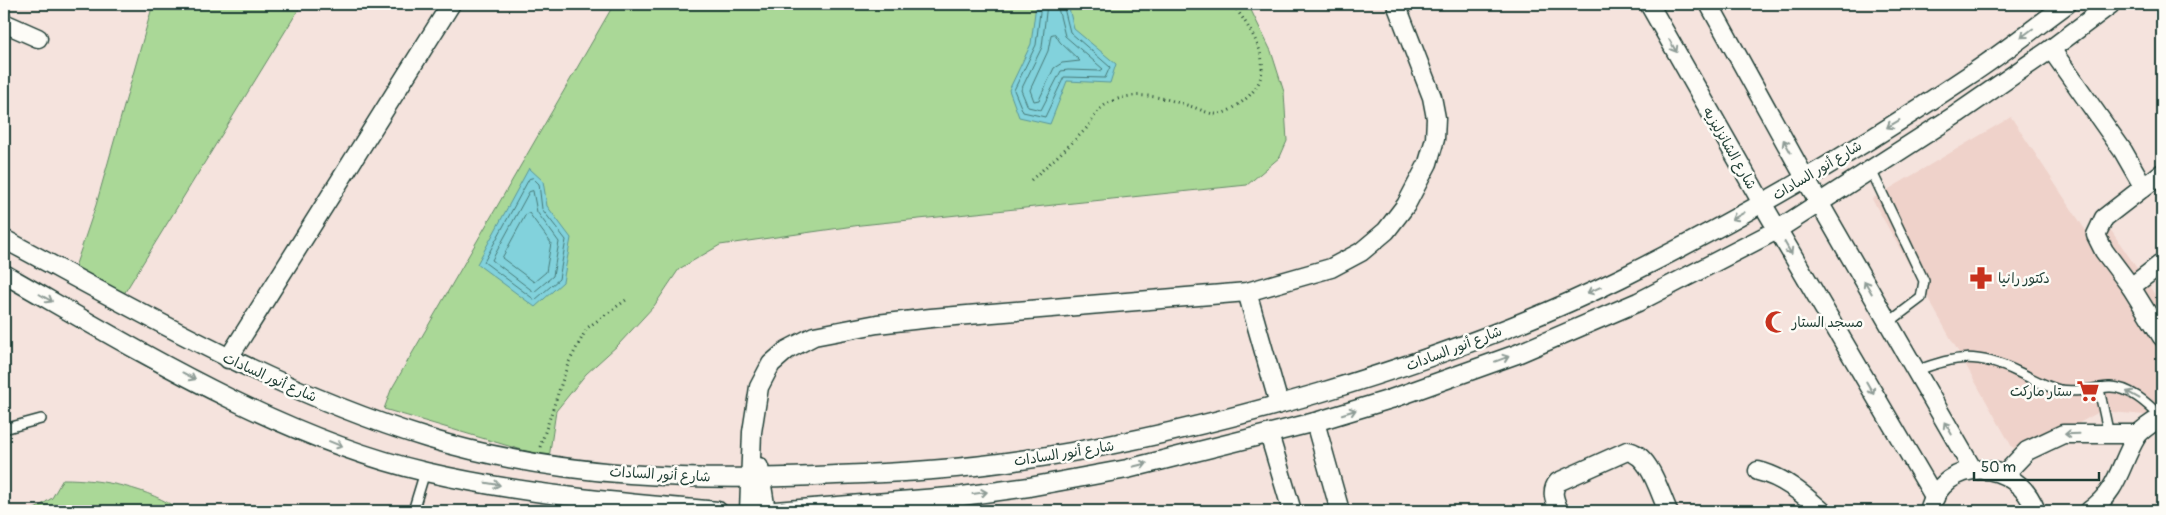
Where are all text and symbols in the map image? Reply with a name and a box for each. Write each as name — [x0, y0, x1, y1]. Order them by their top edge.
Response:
one-way arrow — [2020, 28, 2034, 38]
one-way arrow — [1668, 39, 1678, 53]
street label: شارع الشانزليزيه — [1698, 104, 1760, 193]
one-way arrow — [1887, 120, 1901, 130]
street label: شارع أنور السادات — [1770, 137, 1865, 205]
one-way arrow — [1782, 139, 1792, 153]
one-way arrow — [1731, 211, 1746, 221]
one-way arrow — [1783, 241, 1793, 255]
pharmacy icon: دكتور رانيا — [1968, 265, 1994, 291]
place label: دكتور رانيا — [1998, 270, 2050, 287]
one-way arrow — [1862, 280, 1872, 295]
one-way arrow — [1587, 286, 1602, 296]
one-way arrow — [39, 293, 54, 303]
mosque icon: مسجد الستار — [1763, 309, 1789, 335]
place label: مسجد الستار — [1791, 314, 1863, 331]
street label: شارع أنور السادات — [1404, 322, 1505, 375]
street label: شارع أنور السادات — [220, 349, 319, 407]
one-way arrow — [1494, 354, 1509, 363]
one-way arrow — [181, 372, 196, 381]
supermarket icon: ستار ماركت — [2075, 378, 2101, 404]
one-way arrow — [1865, 381, 1875, 396]
place label: ستار ماركت — [2010, 383, 2072, 400]
one-way arrow — [2125, 390, 2140, 400]
one-way arrow — [1340, 406, 1356, 416]
one-way arrow — [1943, 421, 1953, 436]
one-way arrow — [2064, 429, 2080, 439]
street label: شارع أنور السادات — [1013, 437, 1115, 471]
one-way arrow — [328, 440, 343, 449]
scale bar — [1974, 450, 2098, 482]
text: 50 m — [1981, 458, 2016, 477]
one-way arrow — [1132, 460, 1148, 469]
street label: شارع أنور السادات — [609, 463, 711, 487]
one-way arrow — [485, 480, 501, 490]
one-way arrow — [972, 488, 988, 498]

